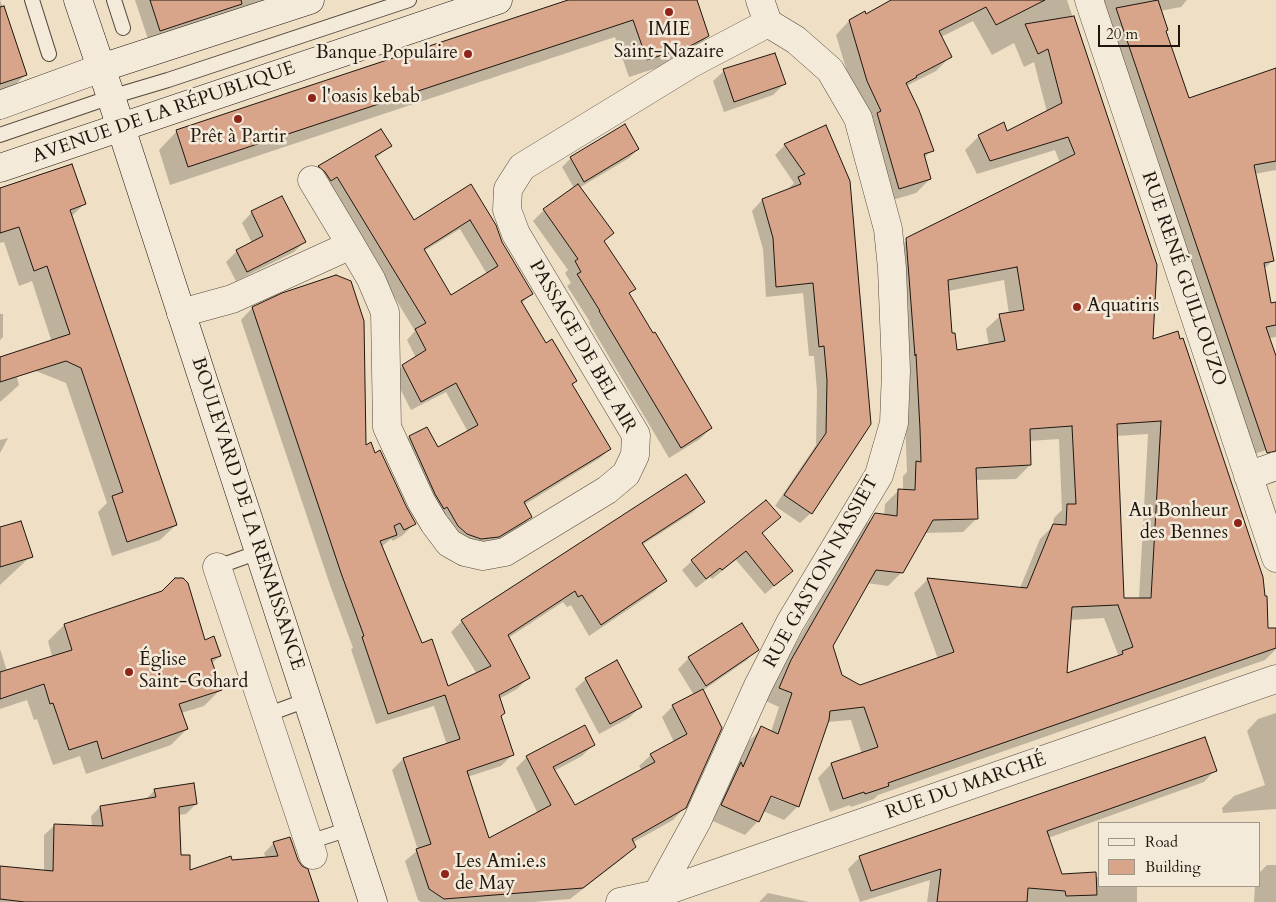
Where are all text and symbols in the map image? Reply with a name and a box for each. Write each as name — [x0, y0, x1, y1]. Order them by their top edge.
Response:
marker: IMIE Saint-Nazaire — [663, 6, 675, 18]
scale bar — [1101, 15, 1184, 47]
place label: IMIE Saint-Nazaire — [614, 20, 724, 64]
text: 20 m — [1106, 24, 1138, 44]
place label: Banque Populaire — [316, 43, 458, 65]
marker: Banque Populaire — [462, 48, 474, 60]
street label: AVENUE DE LA RÉPUBLIQUE — [30, 57, 298, 169]
place label: l'oasis kebab — [322, 87, 420, 109]
marker: l'oasis kebab — [306, 92, 318, 104]
marker: Prêt à Partir — [232, 113, 244, 125]
place label: Prêt à Partir — [190, 127, 286, 149]
street label: RUE RENÉ GUILLOUZO — [1136, 169, 1230, 389]
street label: PASSAGE DE BEL AIR — [523, 256, 641, 438]
place label: Aquatiris — [1087, 296, 1159, 318]
marker: Aquatiris — [1071, 301, 1083, 313]
street label: BOULEVARD DE LA RENAISSANCE — [186, 355, 308, 673]
street label: RUE GASTON NASSIET — [760, 472, 884, 672]
place label: Au Bonheur des Bennes — [1129, 501, 1228, 545]
marker: Au Bonheur des Bennes — [1232, 517, 1244, 529]
place label: Église Saint-Gohard — [139, 650, 248, 694]
marker: Église Saint-Gohard — [123, 666, 135, 678]
street label: RUE DU MARCHÉ — [883, 749, 1049, 825]
legend — [1098, 822, 1261, 887]
text: Road — [1145, 832, 1178, 852]
place label: Les Ami.e.s de May — [455, 852, 546, 896]
text: Building — [1145, 857, 1201, 877]
marker: Les Ami.e.s de May — [439, 868, 451, 880]

